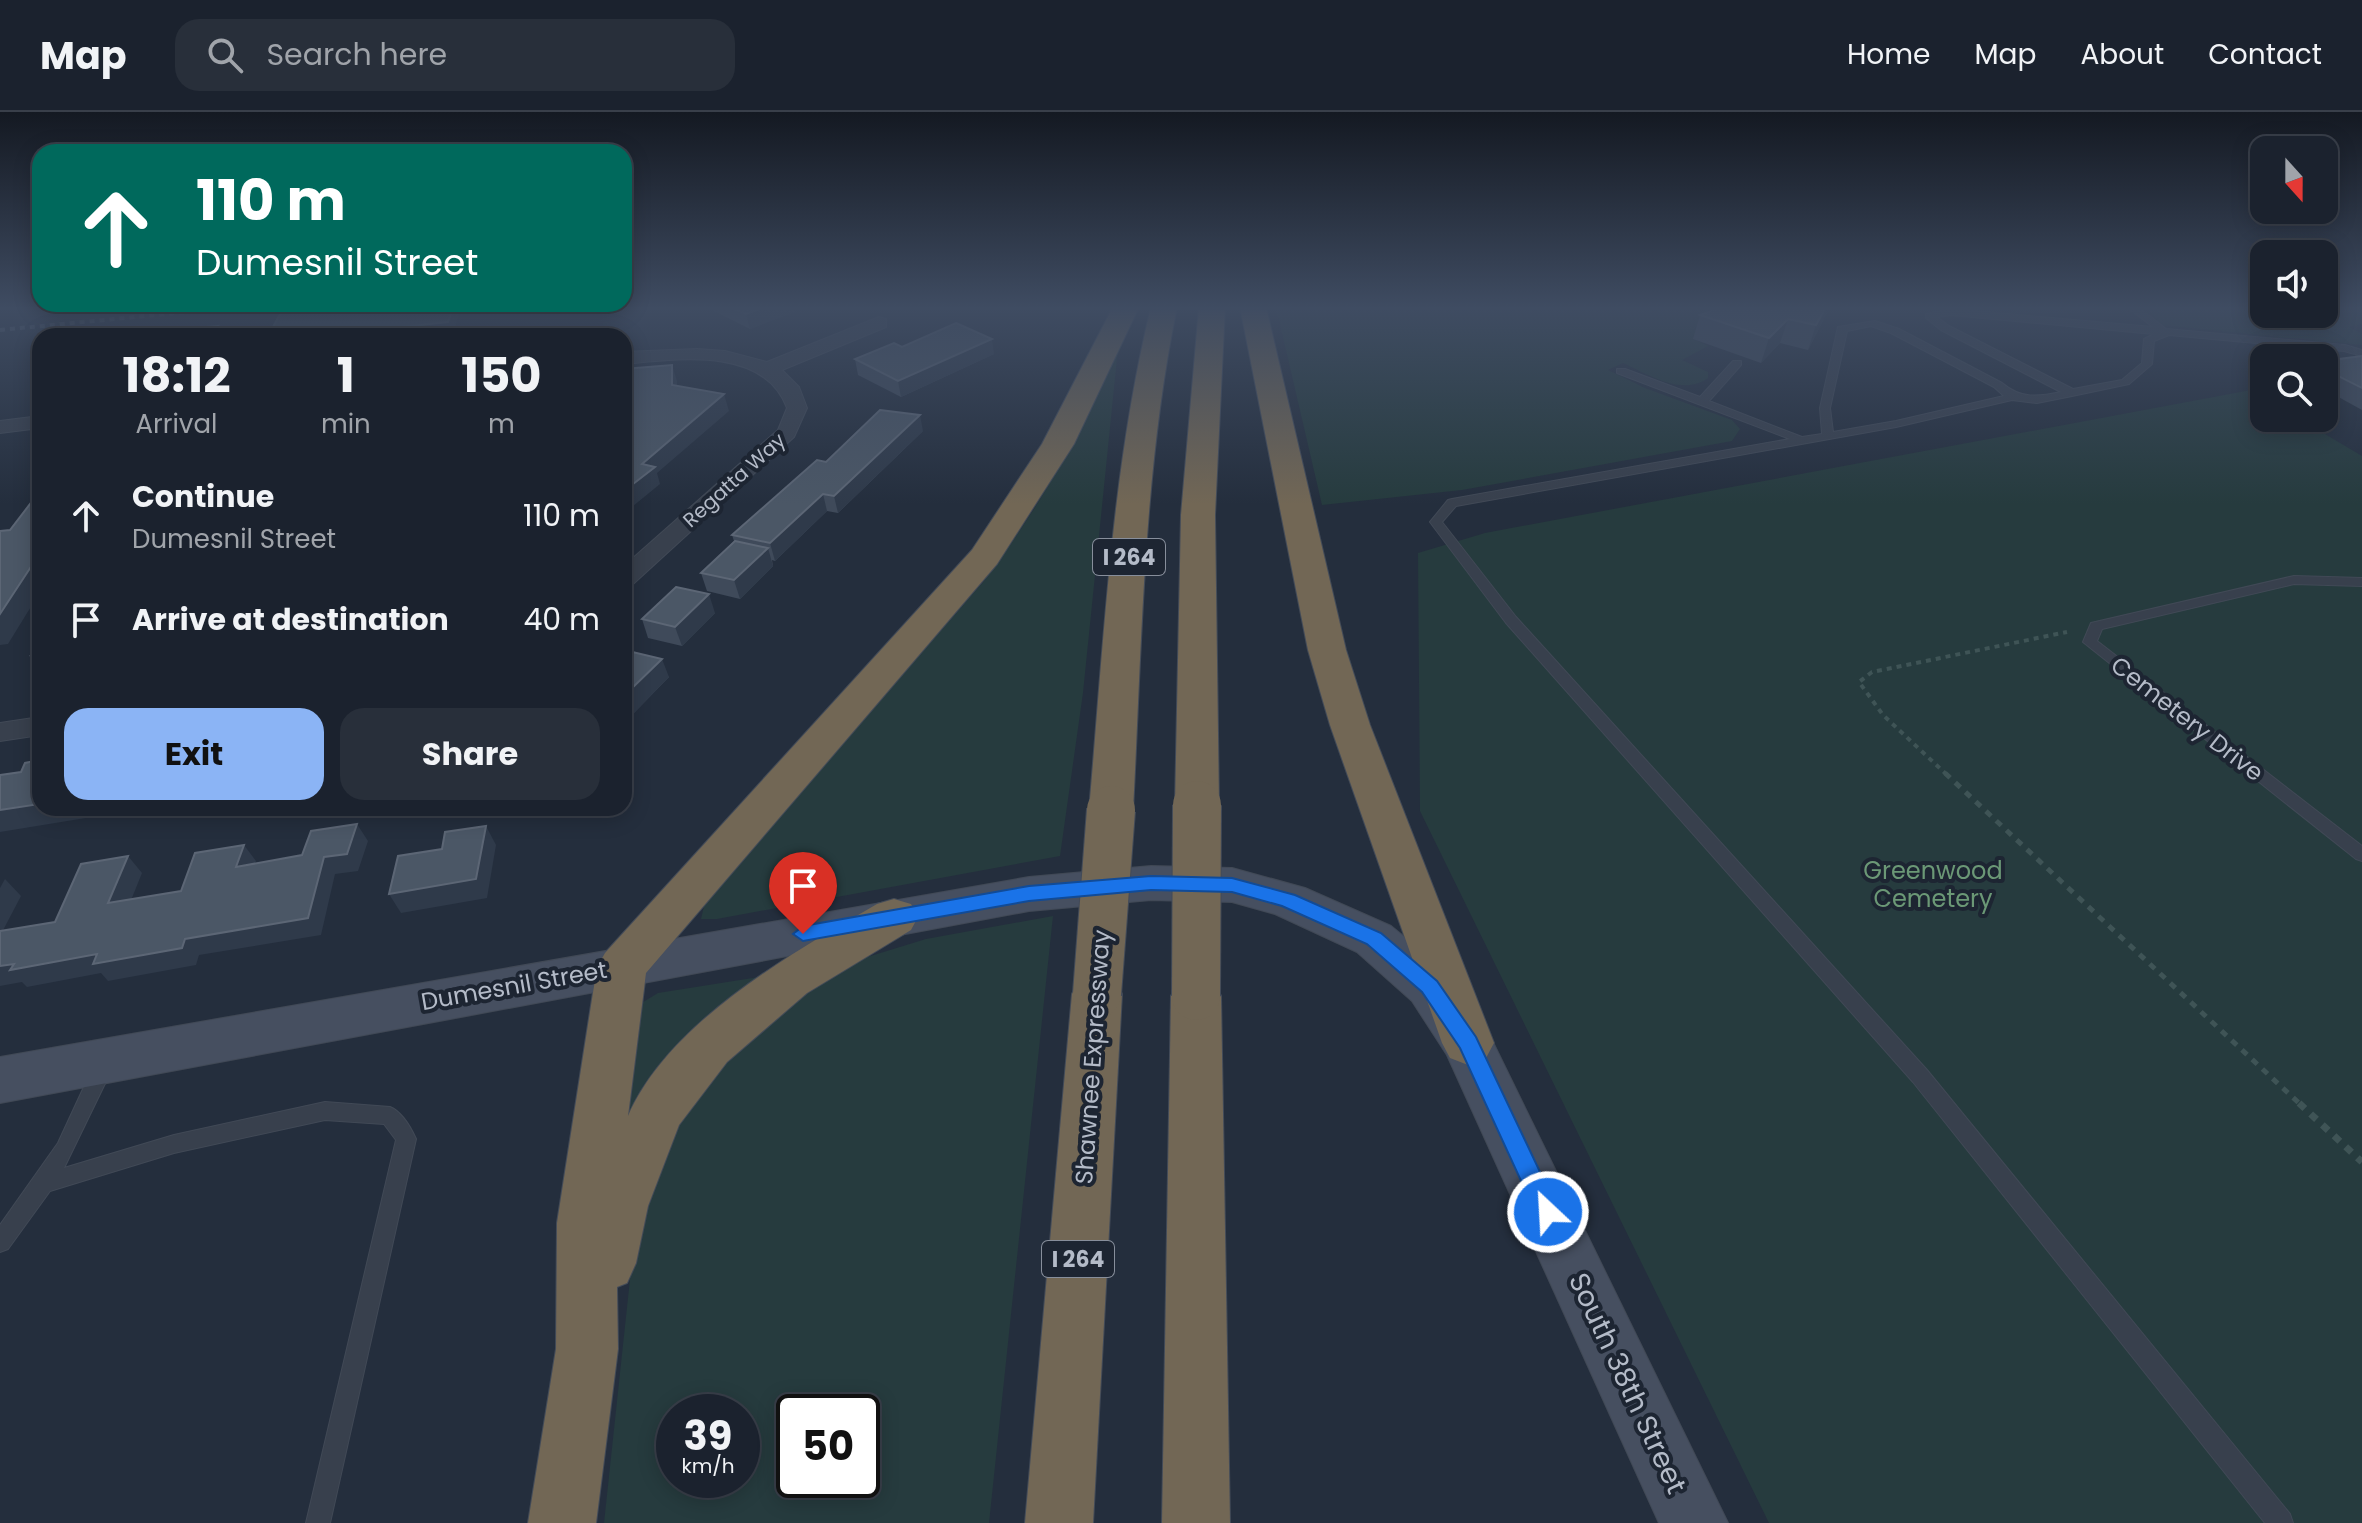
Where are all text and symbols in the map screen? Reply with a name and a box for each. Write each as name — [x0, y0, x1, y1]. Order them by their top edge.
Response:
search box — [175, 19, 735, 91]
text: Map — [40, 29, 127, 82]
icon: search — [203, 33, 247, 77]
text: Search here — [267, 33, 447, 76]
text: Home — [1847, 35, 1930, 74]
text: Map — [1974, 35, 2036, 74]
text: About — [2080, 35, 2164, 74]
text: Contact — [2208, 35, 2322, 74]
north arrow — [2250, 136, 2338, 224]
map controls — [2250, 136, 2338, 432]
text: 110 m — [196, 161, 346, 240]
icon: ahead — [64, 176, 168, 280]
text: Dumesnil Street — [196, 237, 478, 288]
button: sound — [2250, 240, 2338, 328]
text: 18:12 — [122, 342, 231, 409]
text: 1 — [337, 342, 355, 409]
text: 150 — [461, 342, 542, 409]
button: search — [2250, 344, 2338, 432]
text: Arrival — [136, 406, 217, 442]
text: min — [321, 406, 371, 442]
text: m — [488, 406, 515, 442]
street label: Regatta Way — [677, 426, 791, 534]
text: Continue — [132, 475, 274, 518]
icon: ahead — [64, 494, 108, 538]
text: 110 m — [523, 494, 600, 537]
text: Dumesnil Street — [132, 521, 336, 557]
road number: I 264 — [1093, 539, 1165, 575]
icon: arrive — [64, 598, 108, 642]
text: Arrive at destination — [132, 598, 449, 641]
text: 40 m — [523, 598, 600, 641]
street label: Cemetery Drive — [2104, 648, 2271, 789]
button: Exit — [64, 708, 324, 800]
button: Share — [340, 708, 600, 800]
pin — [769, 852, 837, 934]
park label: Greenwood Cemetery — [1863, 854, 2003, 915]
icon: arrive — [781, 864, 825, 908]
street label: Shawnee Expressway — [1067, 928, 1118, 1185]
street label: Dumesnil Street — [418, 953, 610, 1018]
position arrow — [1506, 1170, 1590, 1254]
road number: I 264 — [1042, 1241, 1114, 1277]
street label: South 38th Street — [1559, 1266, 1696, 1500]
speed limit sign: 50 — [776, 1394, 880, 1498]
text: 39 — [684, 1408, 732, 1464]
text: km/h — [681, 1452, 735, 1480]

